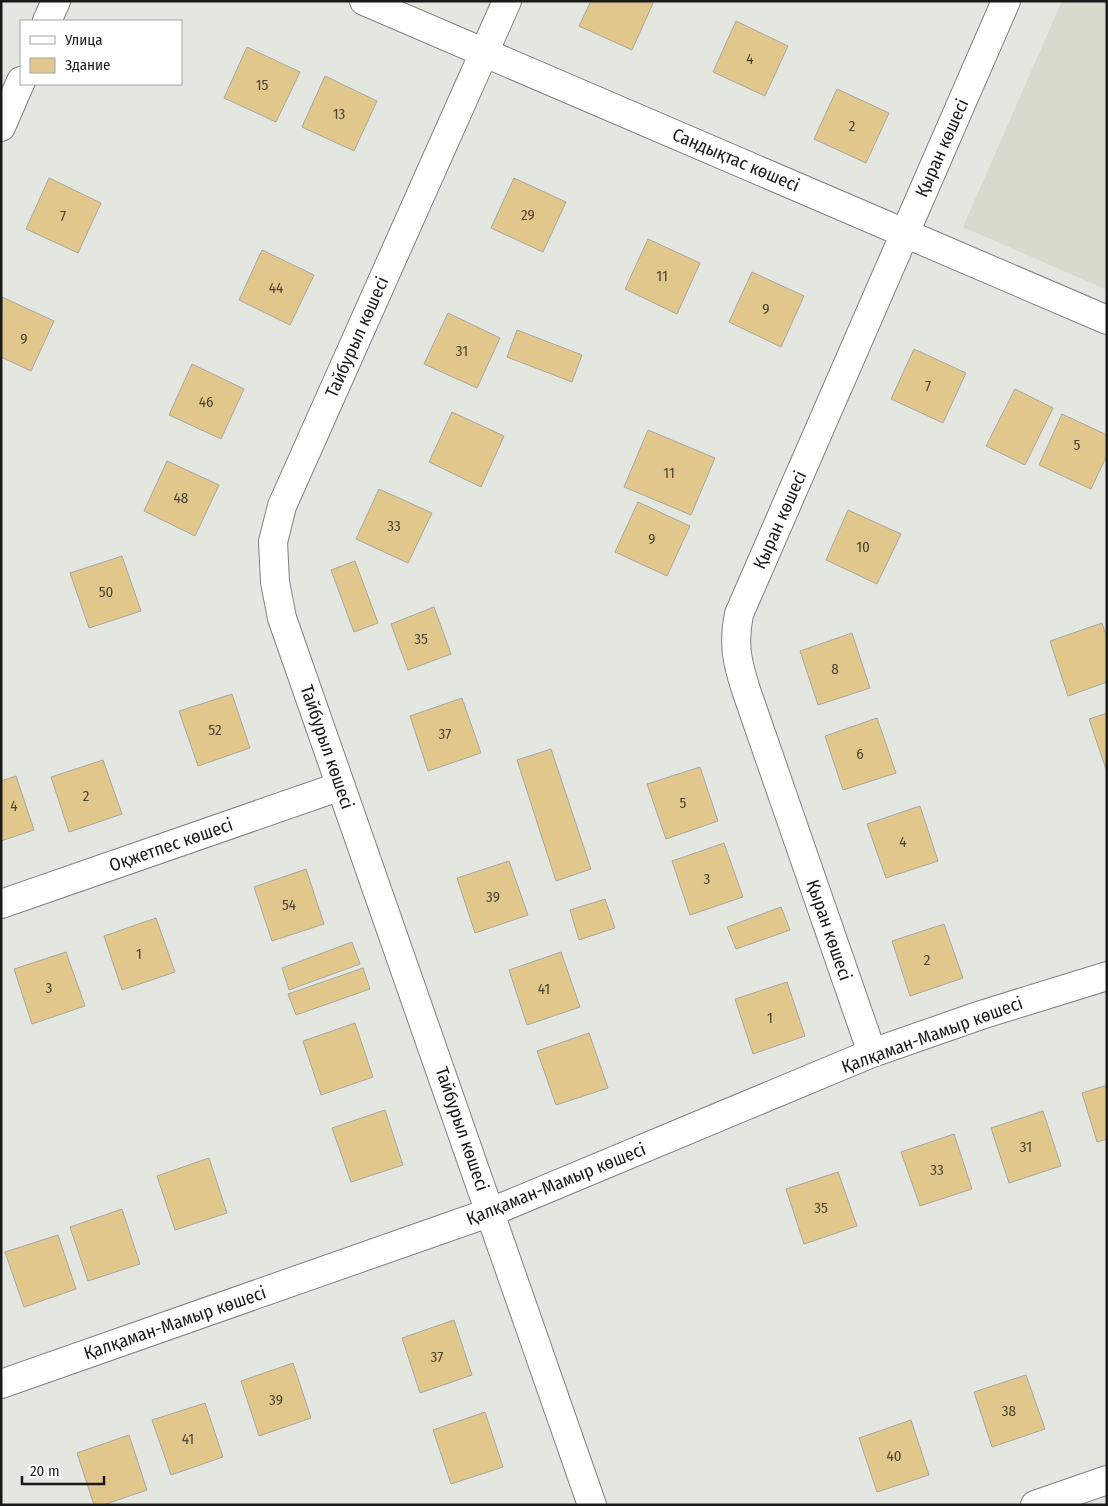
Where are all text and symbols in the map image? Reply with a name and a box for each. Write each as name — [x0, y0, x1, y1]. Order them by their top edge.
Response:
legend — [20, 20, 182, 85]
text: Улица — [64, 31, 103, 49]
house number: 4 — [746, 50, 754, 68]
text: Здание — [65, 56, 111, 74]
house number: 15 — [256, 76, 268, 94]
street label: Қыран көшесі — [911, 95, 973, 201]
house number: 13 — [333, 105, 346, 123]
house number: 2 — [849, 117, 856, 135]
street label: Сандықтас көшесі — [669, 123, 803, 197]
house number: 29 — [521, 206, 535, 224]
house number: 7 — [60, 207, 66, 225]
house number: 11 — [656, 267, 668, 285]
street label: Тайбурыл көшесі — [321, 273, 393, 401]
house number: 44 — [269, 279, 283, 297]
house number: 9 — [762, 300, 770, 318]
house number: 9 — [20, 330, 28, 348]
house number: 31 — [456, 342, 468, 360]
house number: 7 — [925, 377, 931, 395]
house number: 46 — [199, 393, 213, 411]
house number: 5 — [1074, 436, 1081, 454]
house number: 11 — [663, 464, 675, 482]
street label: Қыран көшесі — [749, 467, 811, 573]
house number: 48 — [174, 489, 188, 507]
house number: 33 — [387, 517, 401, 535]
house number: 9 — [648, 530, 656, 548]
house number: 10 — [856, 538, 870, 556]
house number: 50 — [99, 583, 113, 601]
house number: 35 — [414, 630, 428, 648]
house number: 8 — [831, 660, 839, 678]
street label: Тайбурыл көшесі — [295, 682, 359, 812]
house number: 52 — [208, 721, 222, 739]
house number: 37 — [439, 725, 451, 743]
house number: 6 — [856, 745, 864, 763]
house number: 2 — [83, 787, 90, 805]
house number: 5 — [680, 794, 687, 812]
house number: 4 — [10, 797, 18, 815]
street label: Оқжетпес көшесі — [106, 814, 236, 876]
house number: 4 — [899, 833, 907, 851]
house number: 3 — [704, 870, 711, 888]
street label: Қыран көшесі — [801, 877, 857, 983]
house number: 39 — [486, 888, 500, 906]
house number: 54 — [282, 896, 296, 914]
house number: 1 — [136, 945, 142, 963]
house number: 2 — [924, 951, 931, 969]
house number: 3 — [46, 979, 53, 997]
house number: 41 — [538, 980, 550, 998]
street label: Қалқаман-Мамыр көшесі — [838, 992, 1026, 1078]
house number: 1 — [767, 1009, 773, 1027]
street label: Тайбурыл көшесі — [430, 1064, 494, 1194]
street label: Қалқаман-Мамыр көшесі — [463, 1138, 649, 1230]
house number: 31 — [1020, 1138, 1032, 1156]
house number: 33 — [930, 1161, 944, 1179]
house number: 35 — [814, 1199, 828, 1217]
street label: Қалқаман-Мамыр көшесі — [81, 1281, 269, 1365]
house number: 37 — [431, 1348, 443, 1366]
house number: 39 — [269, 1391, 283, 1409]
house number: 38 — [1002, 1402, 1016, 1420]
house number: 41 — [182, 1430, 194, 1448]
house number: 40 — [886, 1447, 902, 1465]
scale bar — [22, 1454, 105, 1486]
text: 20 m — [30, 1462, 60, 1480]

